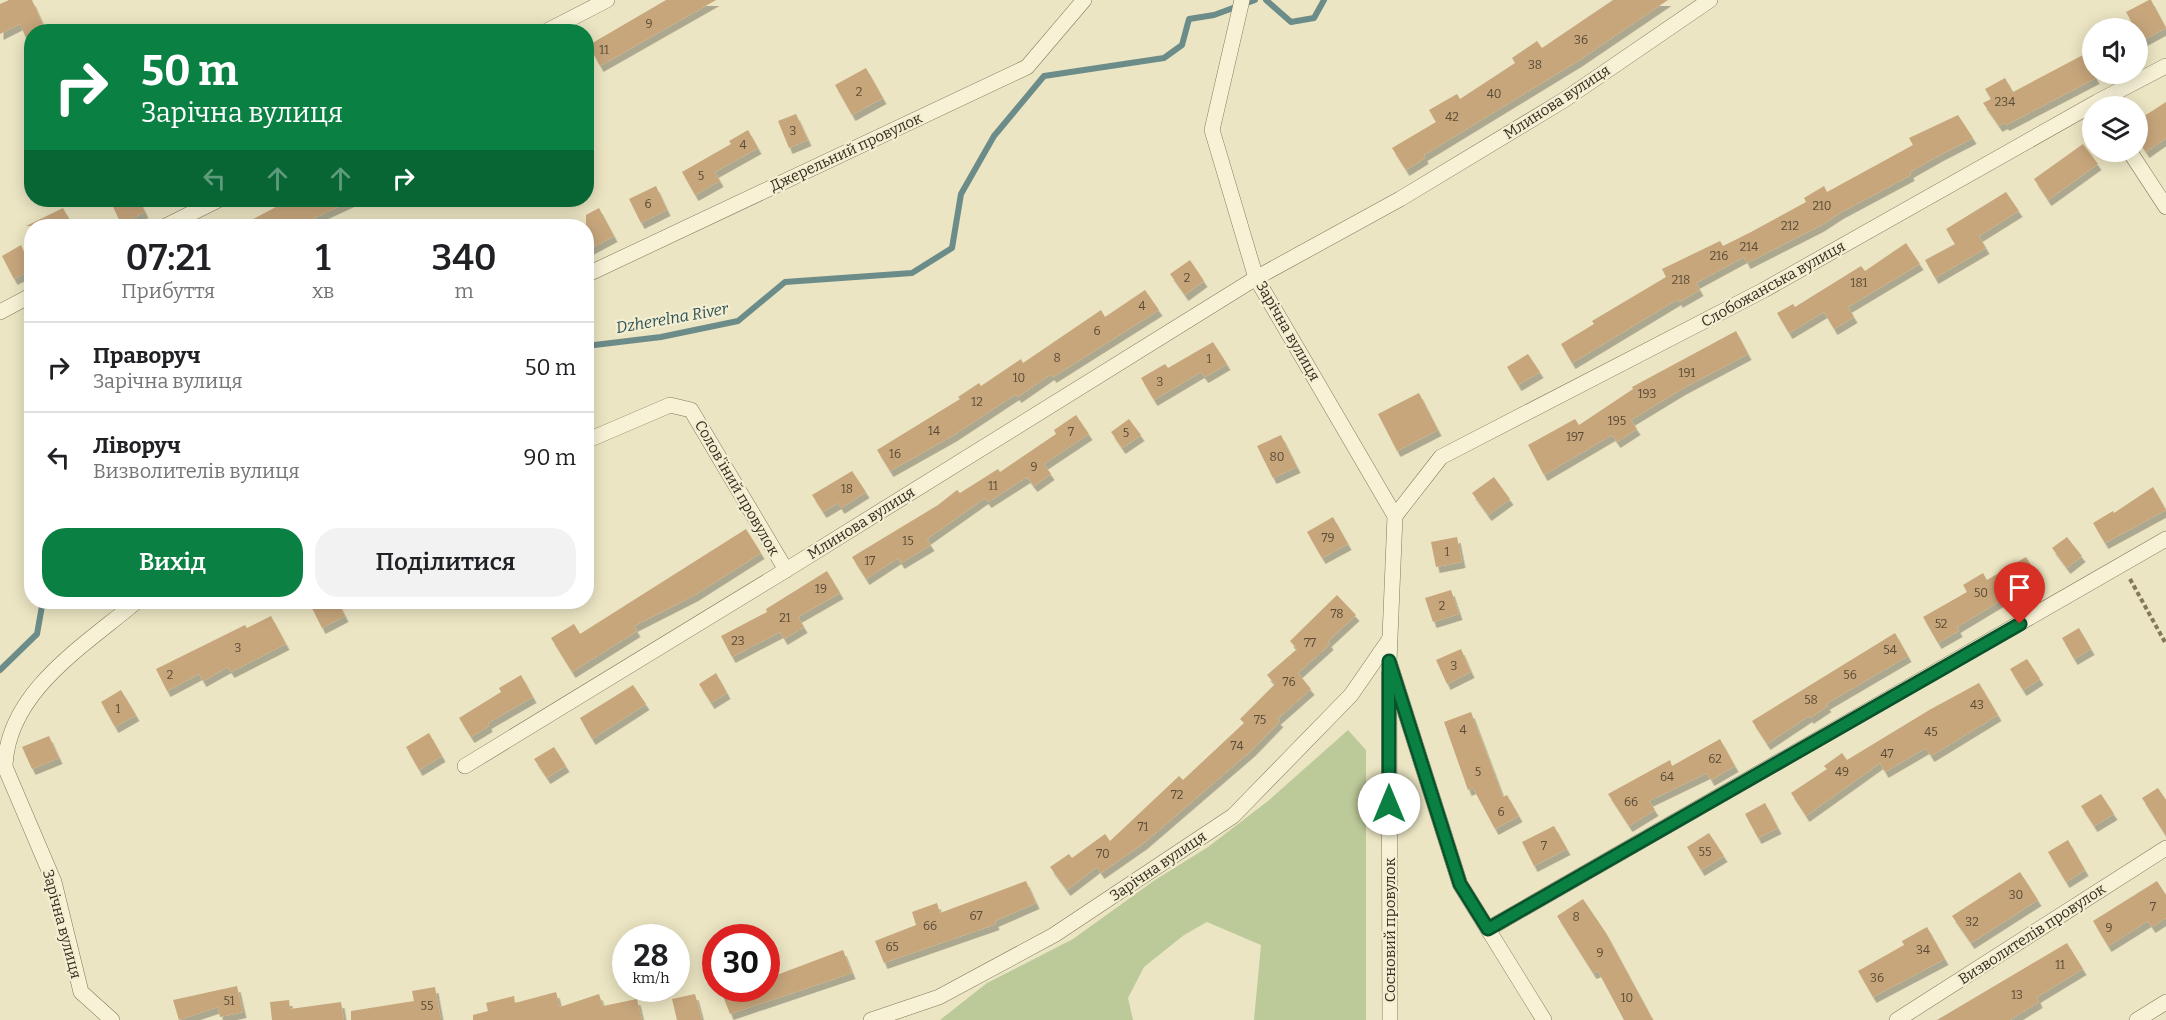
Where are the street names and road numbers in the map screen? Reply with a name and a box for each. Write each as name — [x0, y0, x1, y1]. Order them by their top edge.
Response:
street label: Млинова вулиця — [1500, 61, 1614, 143]
street label: Джерельний провулок — [767, 109, 925, 195]
street label: Слобожанська вулиця — [1698, 237, 1848, 331]
street label: Зарічна вулиця — [1252, 278, 1324, 384]
street label: Солов'їний провулок — [691, 417, 783, 559]
street label: Млинова вулиця — [804, 483, 918, 563]
street label: Зарічна вулиця — [1106, 827, 1210, 905]
street label: Сосновий провулок — [1381, 858, 1399, 1002]
street label: Зарічна вулиця — [39, 867, 85, 981]
street label: Визволителів провулок — [1955, 880, 2109, 988]

